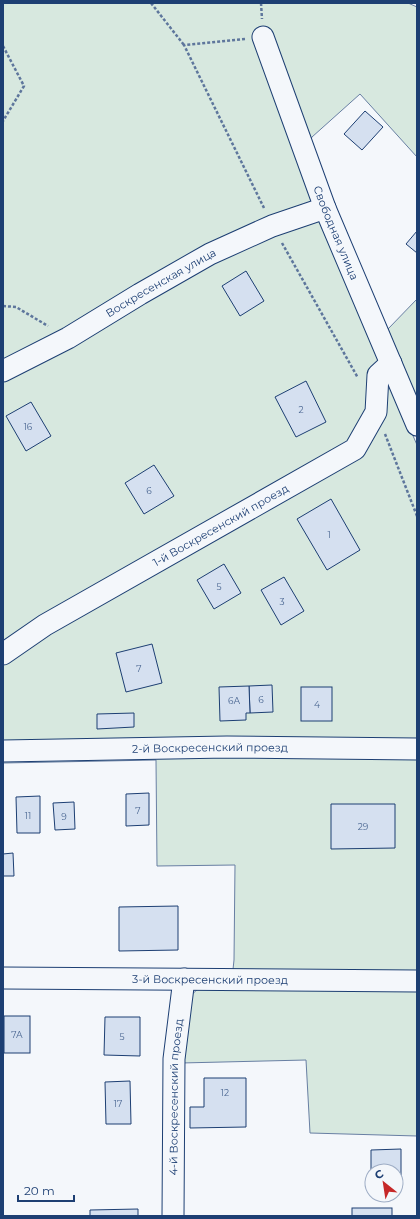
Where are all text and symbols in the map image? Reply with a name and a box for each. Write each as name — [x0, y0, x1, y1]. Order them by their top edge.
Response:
street label: Свободная улица — [310, 184, 362, 282]
street label: Воскресенская улица — [103, 245, 218, 320]
house number: 2 — [298, 404, 304, 415]
house number: 16 — [24, 421, 33, 432]
street label: 1-й Воскресенский проезд — [150, 481, 291, 569]
house number: 6 — [146, 485, 152, 496]
house number: 1 — [327, 529, 331, 540]
house number: 5 — [216, 581, 222, 592]
house number: 3 — [279, 596, 285, 607]
house number: 7 — [136, 663, 142, 674]
house number: 6 — [258, 694, 264, 705]
house number: 6А — [228, 695, 240, 706]
house number: 4 — [314, 699, 320, 710]
street label: 2-й Воскресенский проезд — [132, 740, 288, 756]
house number: 7 — [135, 805, 141, 816]
house number: 11 — [25, 810, 31, 821]
house number: 9 — [61, 811, 67, 822]
house number: 29 — [358, 821, 369, 832]
street label: 3-й Воскресенский проезд — [132, 972, 288, 987]
street label: 4-й Воскресенский проезд — [166, 1018, 186, 1176]
house number: 7А — [11, 1029, 23, 1040]
house number: 5 — [119, 1031, 125, 1042]
house number: 12 — [221, 1087, 229, 1098]
house number: 17 — [114, 1098, 122, 1109]
north arrow — [364, 1163, 404, 1203]
text: С — [372, 1166, 386, 1182]
scale bar — [18, 1177, 74, 1203]
text: 20 m — [24, 1183, 55, 1198]

